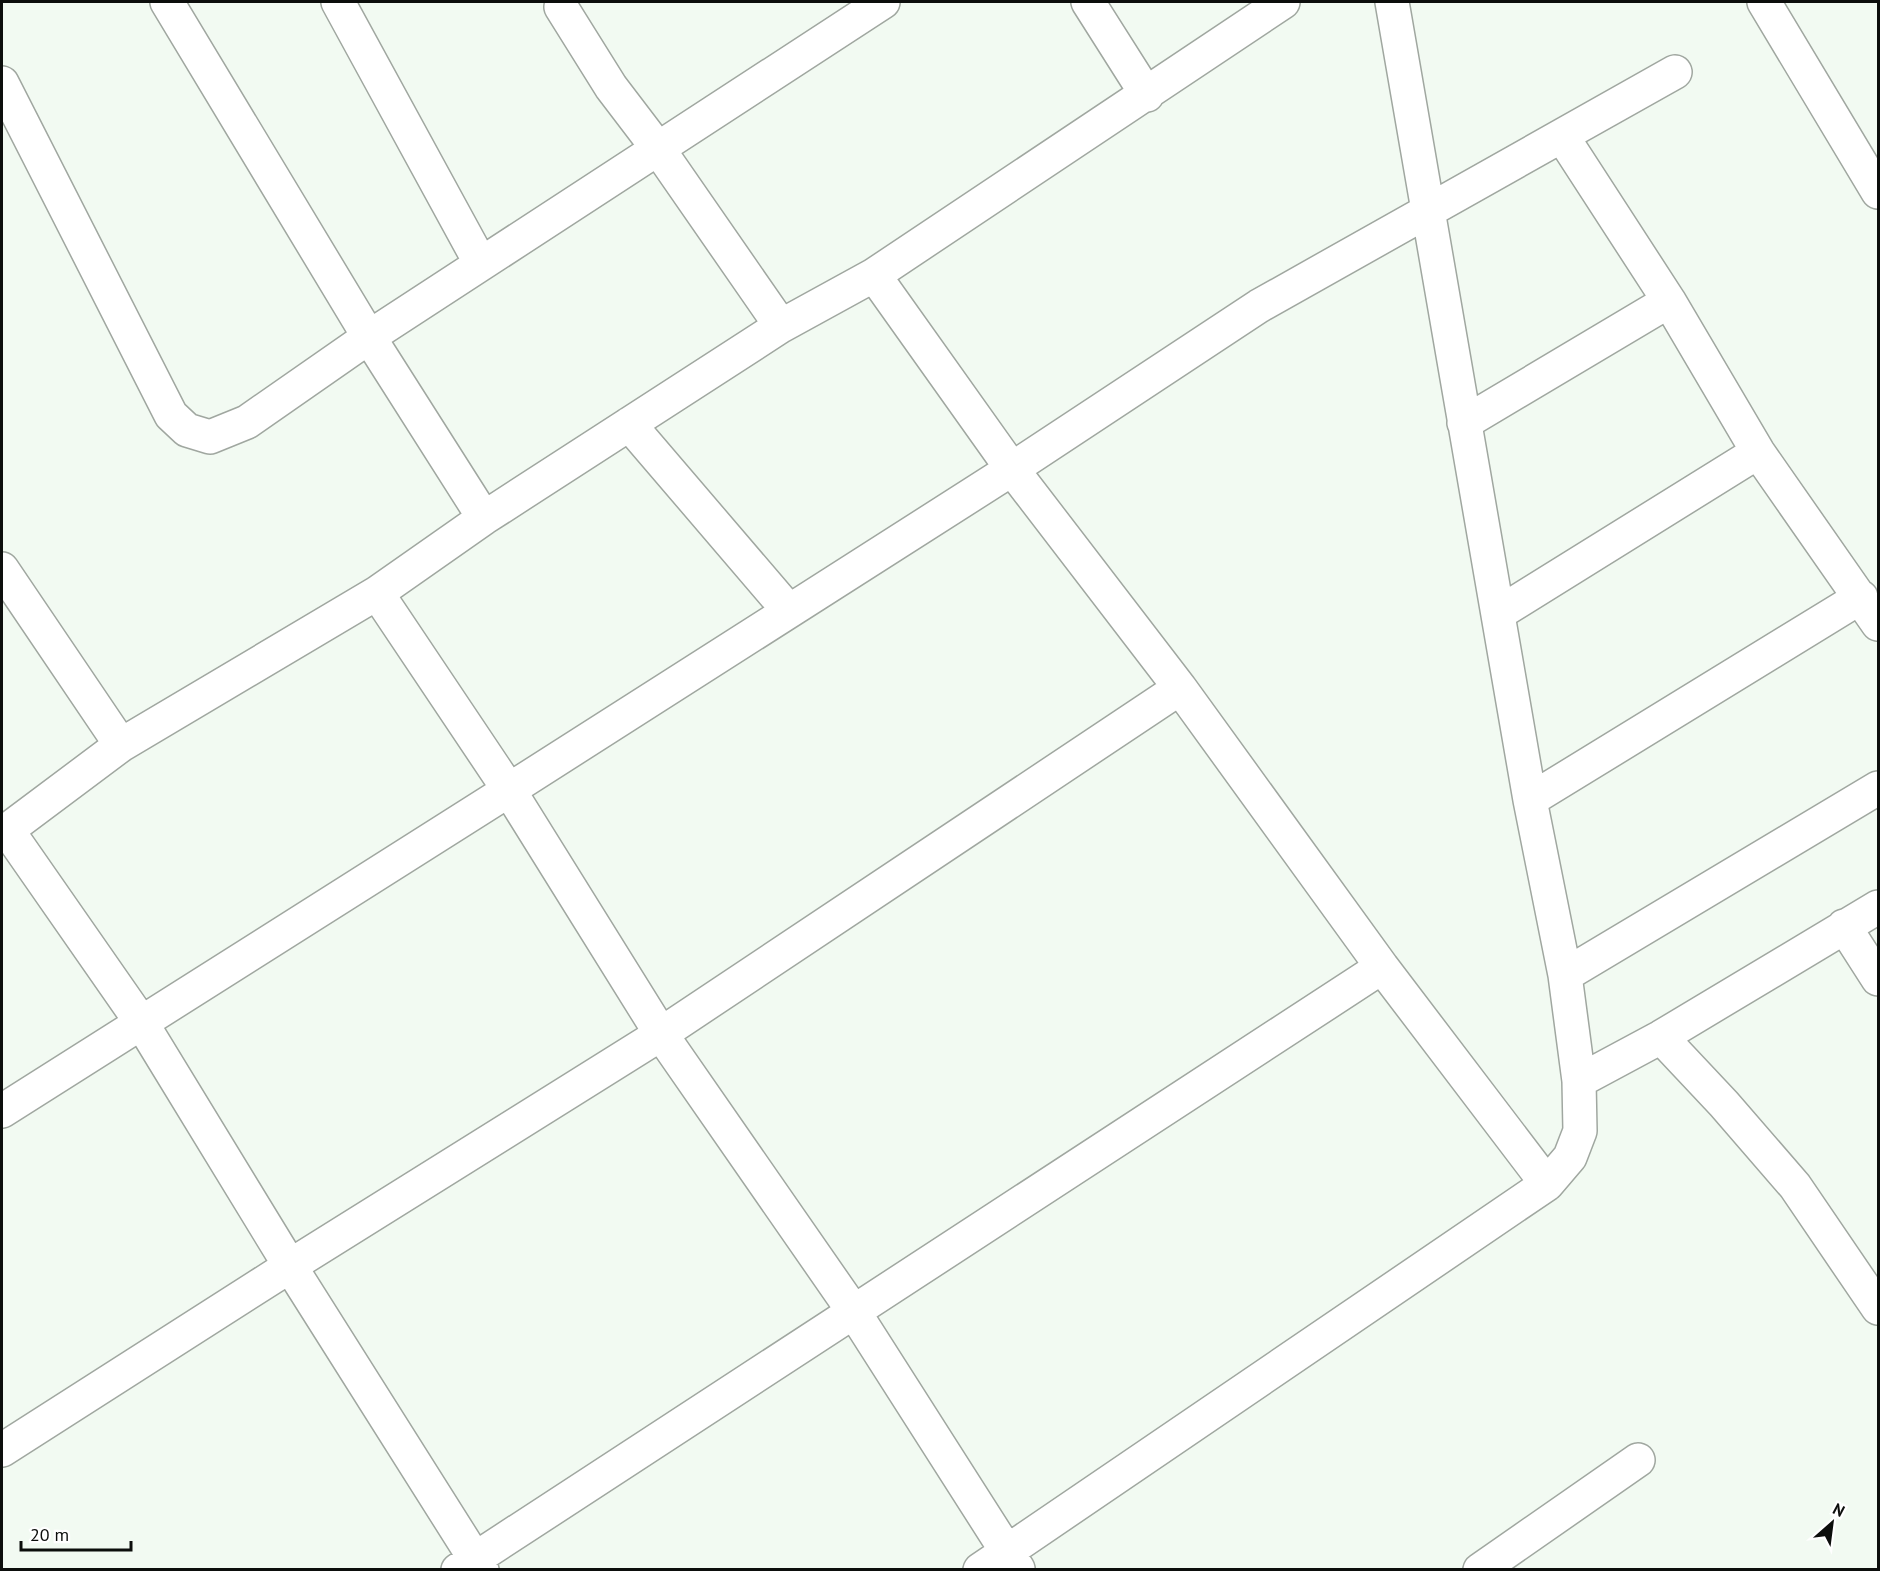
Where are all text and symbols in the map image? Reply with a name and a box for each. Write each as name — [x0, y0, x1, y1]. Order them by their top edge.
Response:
north arrow — [1802, 1493, 1862, 1553]
text: N — [1830, 1498, 1848, 1521]
scale bar — [21, 1514, 130, 1552]
text: 20 m — [30, 1523, 69, 1546]

